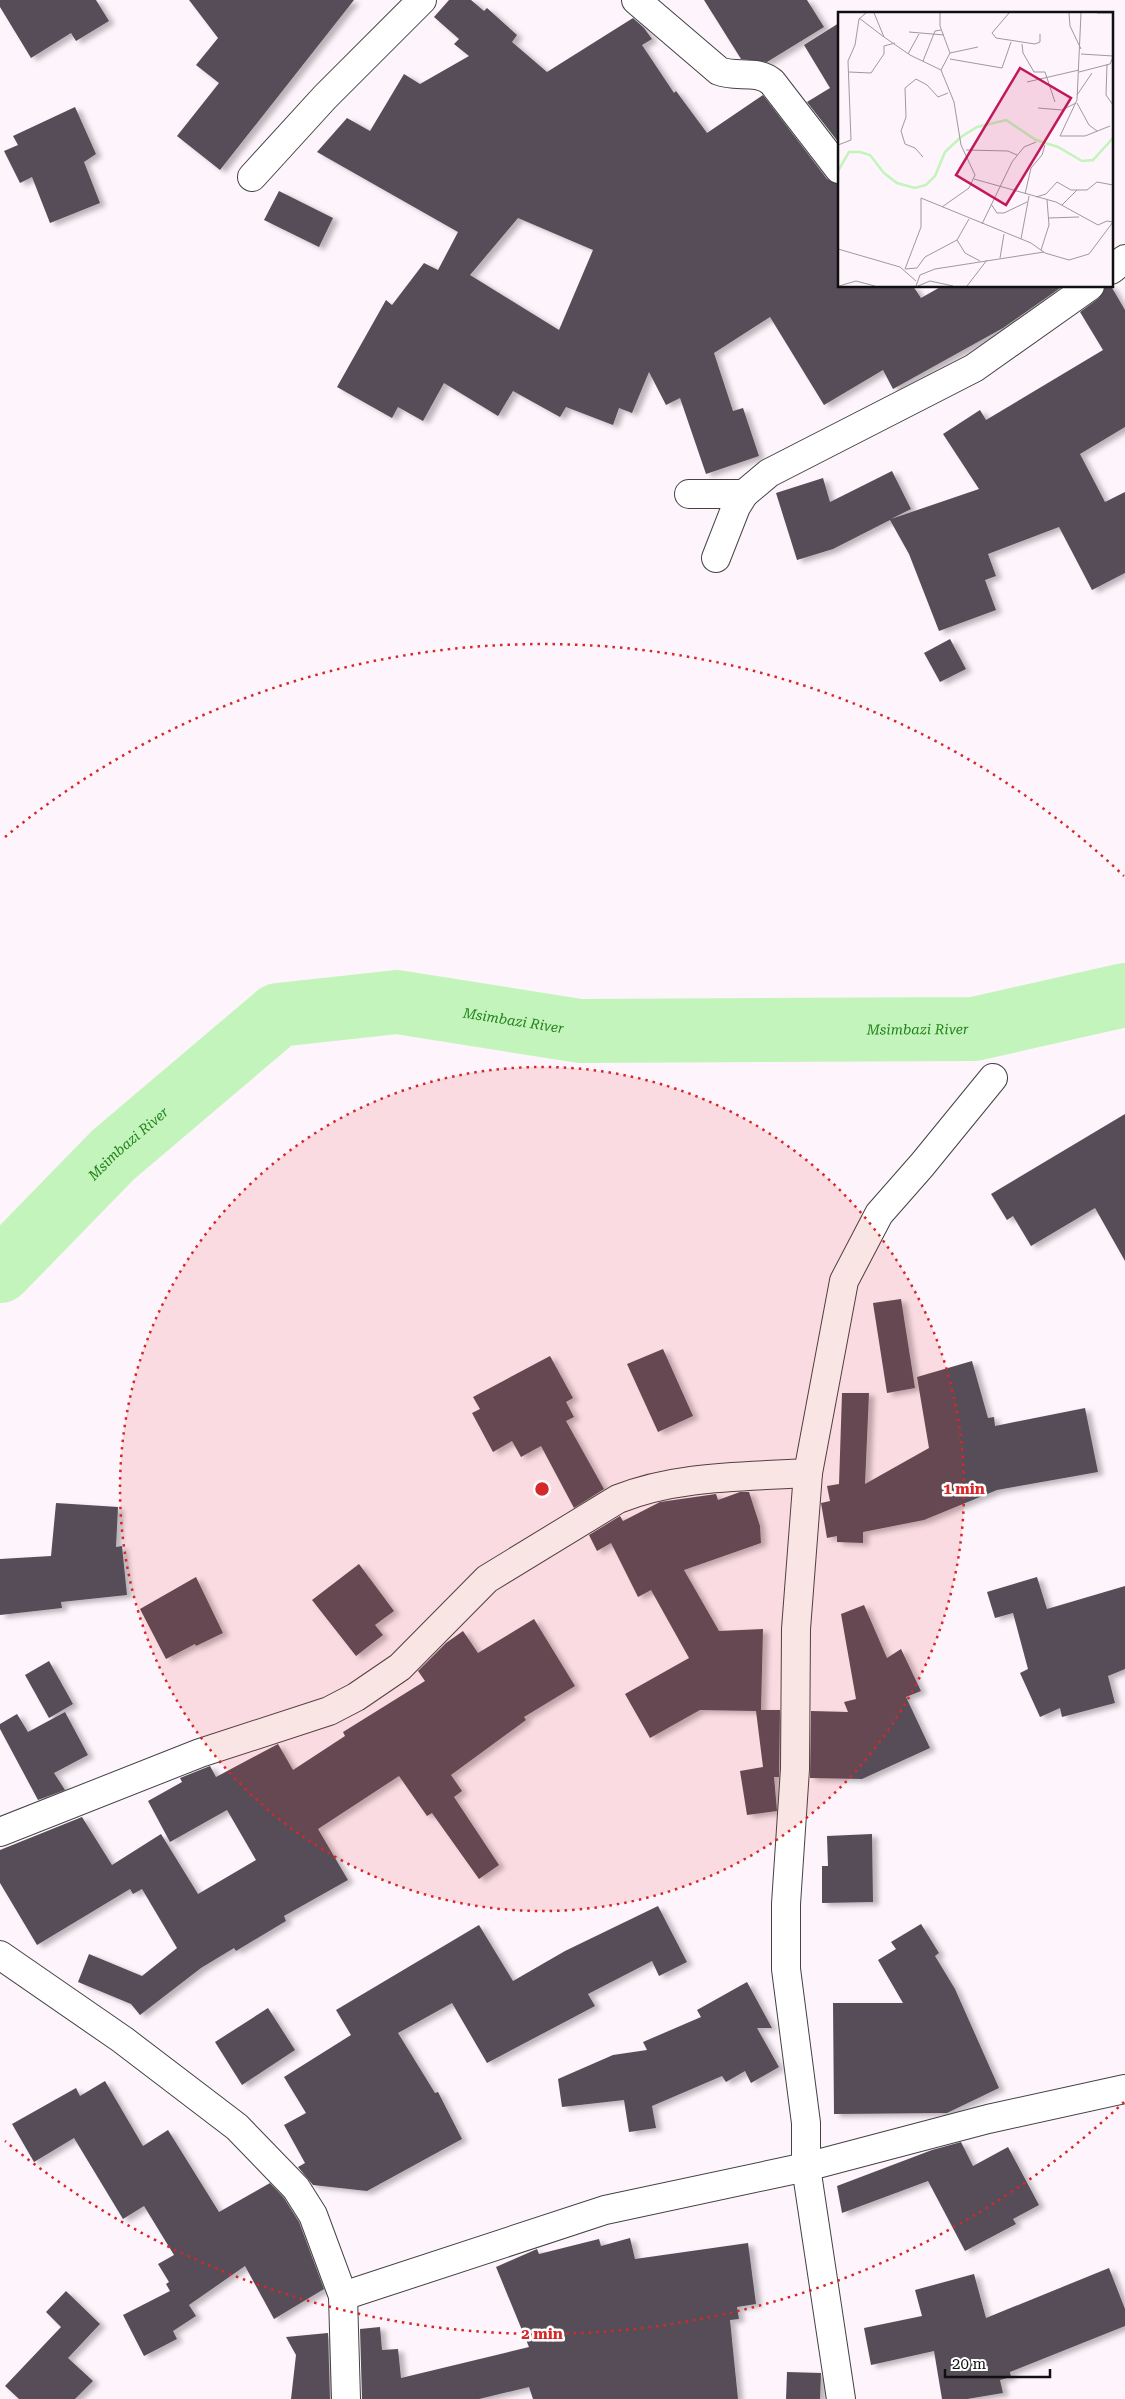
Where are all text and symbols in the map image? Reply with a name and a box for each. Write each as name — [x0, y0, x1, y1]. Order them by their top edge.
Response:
inset map — [838, 12, 1112, 288]
water label: Msimbazi River — [461, 1004, 565, 1036]
water label: Msimbazi River — [866, 1021, 969, 1038]
water label: Msimbazi River — [84, 1104, 172, 1184]
centre of rings — [533, 1480, 551, 1498]
text: 1 min — [943, 1480, 985, 1498]
text: 2 min — [521, 2325, 563, 2343]
scale bar — [945, 2346, 1050, 2378]
text: 20 m — [952, 2355, 987, 2373]

